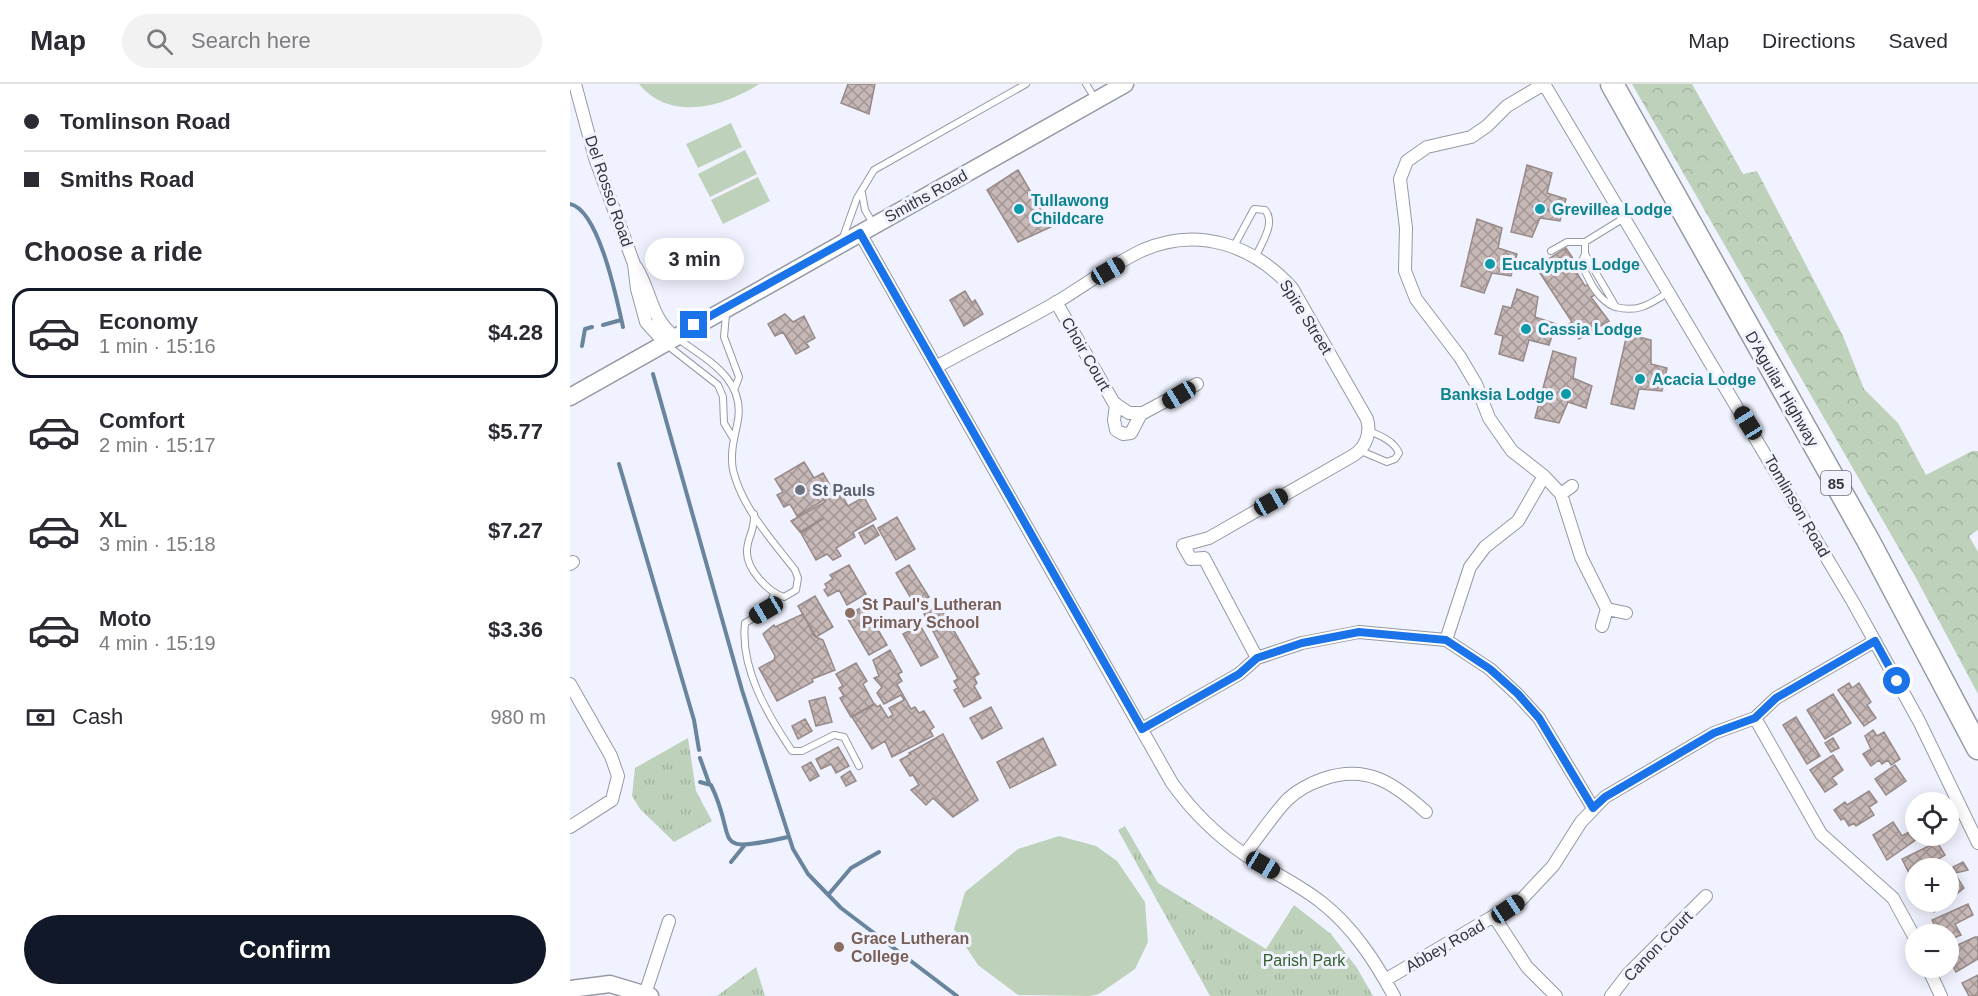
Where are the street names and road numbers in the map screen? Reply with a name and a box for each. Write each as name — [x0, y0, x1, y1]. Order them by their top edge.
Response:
street label: Del Rosso Road — [582, 133, 636, 249]
street label: Smiths Road — [882, 166, 970, 226]
street label: Spire Street — [1276, 277, 1336, 358]
street label: Choir Court — [1058, 314, 1114, 394]
street label: D'Aguilar Highway — [1742, 328, 1822, 450]
street label: Tomlinson Road — [1761, 452, 1833, 560]
road number: 85 — [1821, 471, 1851, 495]
street label: Canon Court — [1620, 907, 1696, 985]
street label: Abbey Road — [1403, 917, 1487, 975]

